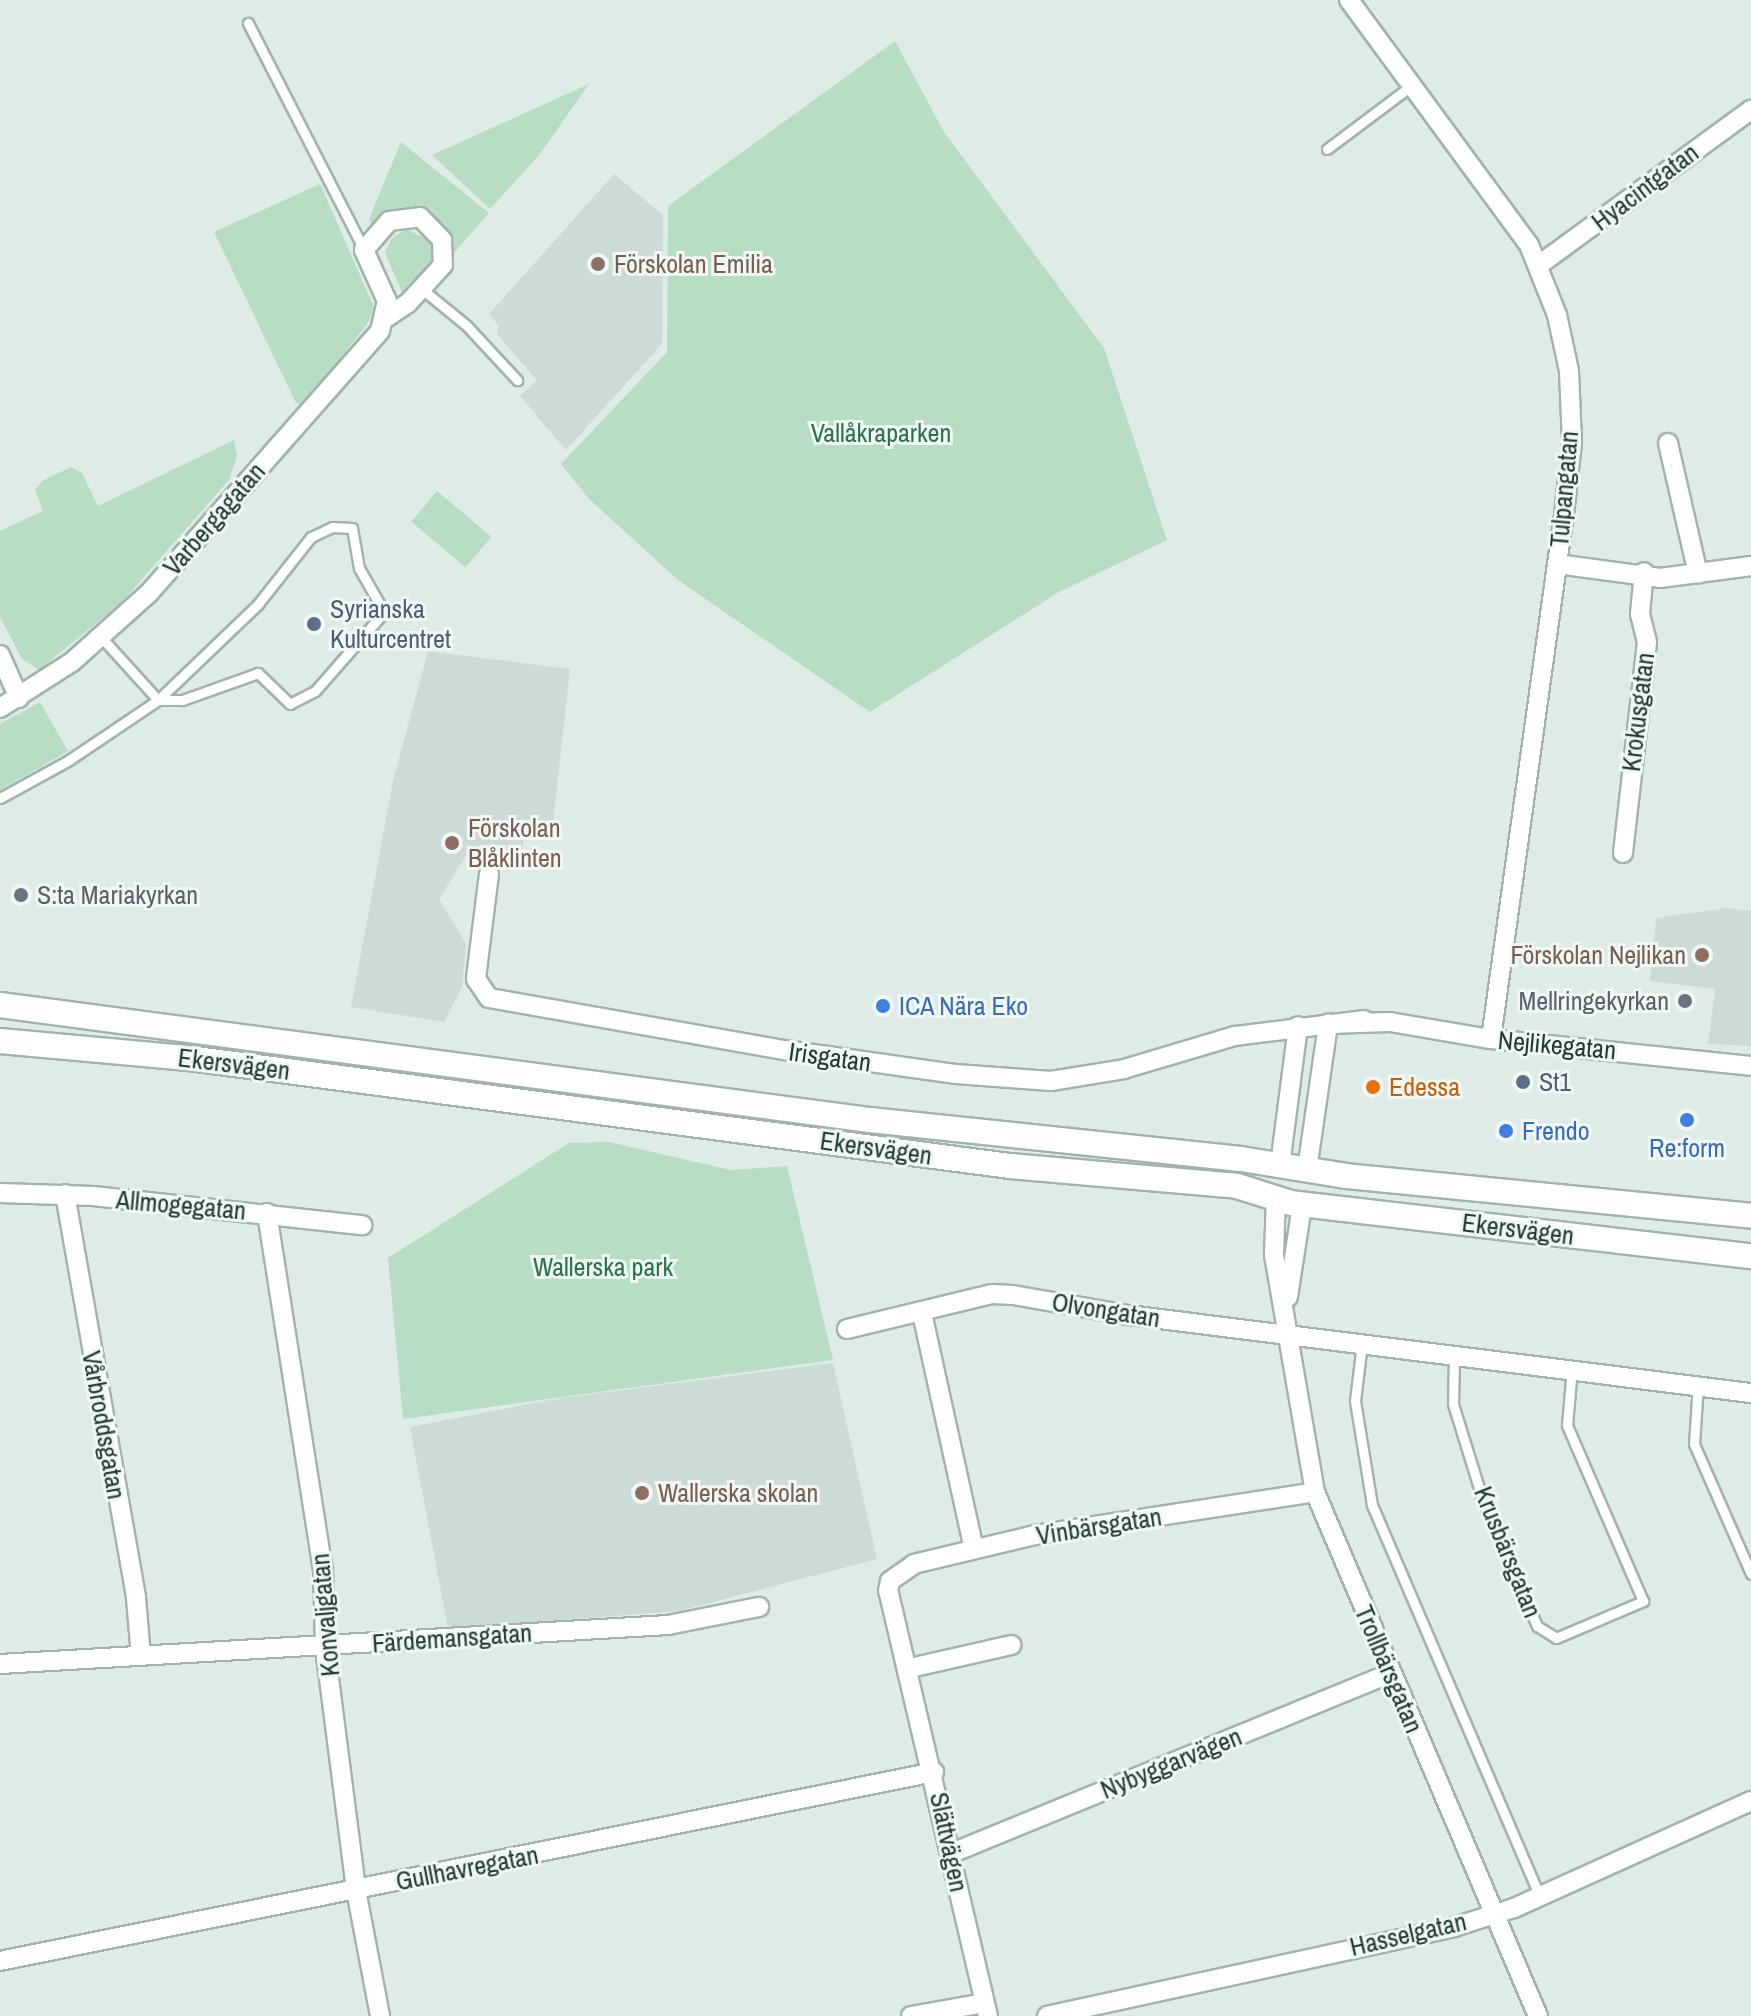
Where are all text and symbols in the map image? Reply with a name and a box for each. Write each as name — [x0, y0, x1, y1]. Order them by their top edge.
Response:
street label: Hyacintgatan — [1585, 137, 1705, 237]
place label: Förskolan Emilia — [614, 248, 773, 280]
marker: Förskolan Emilia — [589, 255, 607, 273]
park label: Vallåkraparken — [811, 417, 951, 449]
street label: Tulpangatan — [1543, 430, 1585, 548]
street label: Varbergagatan — [156, 456, 272, 582]
place label: Syrianska Kulturcentret — [330, 593, 451, 654]
marker: Syrianska Kulturcentret — [305, 615, 323, 633]
street label: Krokusgatan — [1615, 651, 1661, 773]
place label: Förskolan Blåklinten — [468, 812, 562, 874]
marker: Förskolan Blåklinten — [443, 834, 461, 852]
place label: S:ta Mariakyrkan — [37, 879, 198, 911]
marker: S:ta Mariakyrkan — [12, 886, 30, 904]
place label: Förskolan Nejlikan — [1511, 939, 1686, 971]
marker: Förskolan Nejlikan — [1693, 946, 1711, 964]
place label: Mellringekyrkan — [1519, 985, 1669, 1017]
place label: ICA Nära Eko — [899, 990, 1029, 1022]
marker: Mellringekyrkan — [1676, 992, 1694, 1010]
marker: ICA Nära Eko — [874, 997, 892, 1015]
street label: Nejlikegatan — [1497, 1024, 1617, 1066]
street label: Irisgatan — [787, 1036, 873, 1078]
street label: Ekersvägen — [176, 1042, 292, 1086]
place label: St1 — [1539, 1066, 1571, 1098]
place label: Edessa — [1389, 1071, 1460, 1103]
marker: St1 — [1514, 1073, 1532, 1091]
marker: Edessa — [1364, 1078, 1382, 1096]
marker: Re:form — [1678, 1111, 1696, 1129]
place label: Frendo — [1522, 1115, 1590, 1147]
marker: Frendo — [1497, 1122, 1515, 1140]
street label: Ekersvägen — [818, 1125, 934, 1171]
place label: Re:form — [1649, 1132, 1725, 1164]
street label: Allmogegatan — [115, 1184, 247, 1226]
street label: Ekersvägen — [1460, 1207, 1576, 1251]
park label: Wallerska park — [533, 1251, 673, 1283]
street label: Olvongatan — [1050, 1286, 1162, 1334]
street label: Vårbroddsgatan — [76, 1348, 132, 1502]
place label: Wallerska skolan — [658, 1477, 818, 1509]
street label: Krusbärsgatan — [1468, 1482, 1548, 1622]
marker: Wallerska skolan — [633, 1484, 651, 1502]
street label: Vinbärsgatan — [1034, 1501, 1164, 1551]
street label: Konvaljgatan — [304, 1552, 346, 1678]
street label: Trollbärsgatan — [1348, 1601, 1430, 1737]
street label: Färdemansgatan — [371, 1617, 533, 1659]
street label: Nybyggarvägen — [1096, 1721, 1246, 1805]
street label: Slättvägen — [923, 1789, 975, 1895]
street label: Gullhavregatan — [393, 1839, 541, 1897]
street label: Hasselgatan — [1347, 1905, 1469, 1963]

